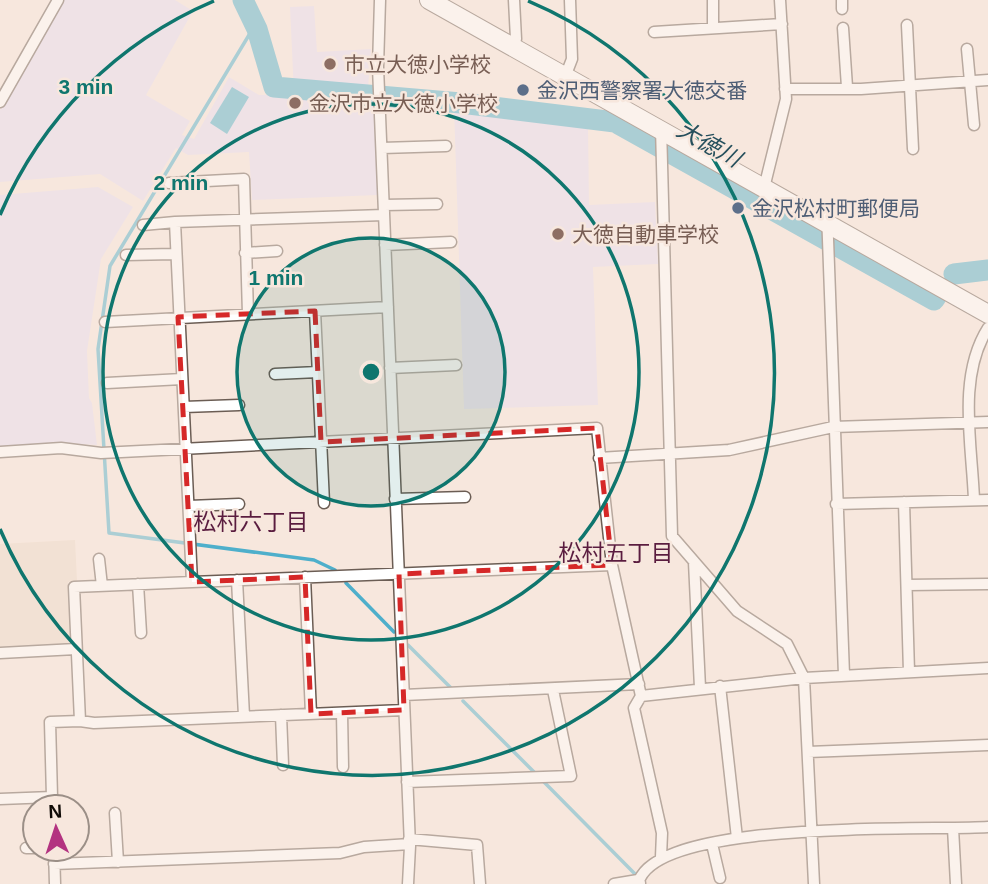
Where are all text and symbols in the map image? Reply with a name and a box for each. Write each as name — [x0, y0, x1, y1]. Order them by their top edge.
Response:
place label: 市立大徳小学校 — [344, 53, 491, 76]
marker: 市立大徳小学校 — [322, 56, 338, 72]
text: 3 min — [59, 75, 113, 98]
place label: 金沢西警察署大徳交番 — [537, 79, 747, 102]
marker: 金沢西警察署大徳交番 — [515, 82, 531, 98]
place label: 金沢市立大徳小学校 — [309, 92, 498, 115]
marker: 金沢市立大徳小学校 — [287, 95, 303, 111]
water label: 大徳川 — [673, 116, 748, 174]
text: 2 min — [154, 171, 208, 194]
place label: 金沢松村町郵便局 — [752, 197, 920, 220]
marker: 金沢松村町郵便局 — [730, 200, 746, 216]
place label: 大徳自動車学校 — [572, 223, 719, 246]
marker: 大徳自動車学校 — [550, 226, 566, 242]
text: 1 min — [249, 266, 303, 289]
centre of rings — [359, 360, 383, 384]
district label: 松村六丁目 — [194, 509, 309, 535]
district label: 松村五丁目 — [559, 540, 674, 566]
north arrow — [21, 793, 91, 863]
text: N — [48, 801, 63, 822]

